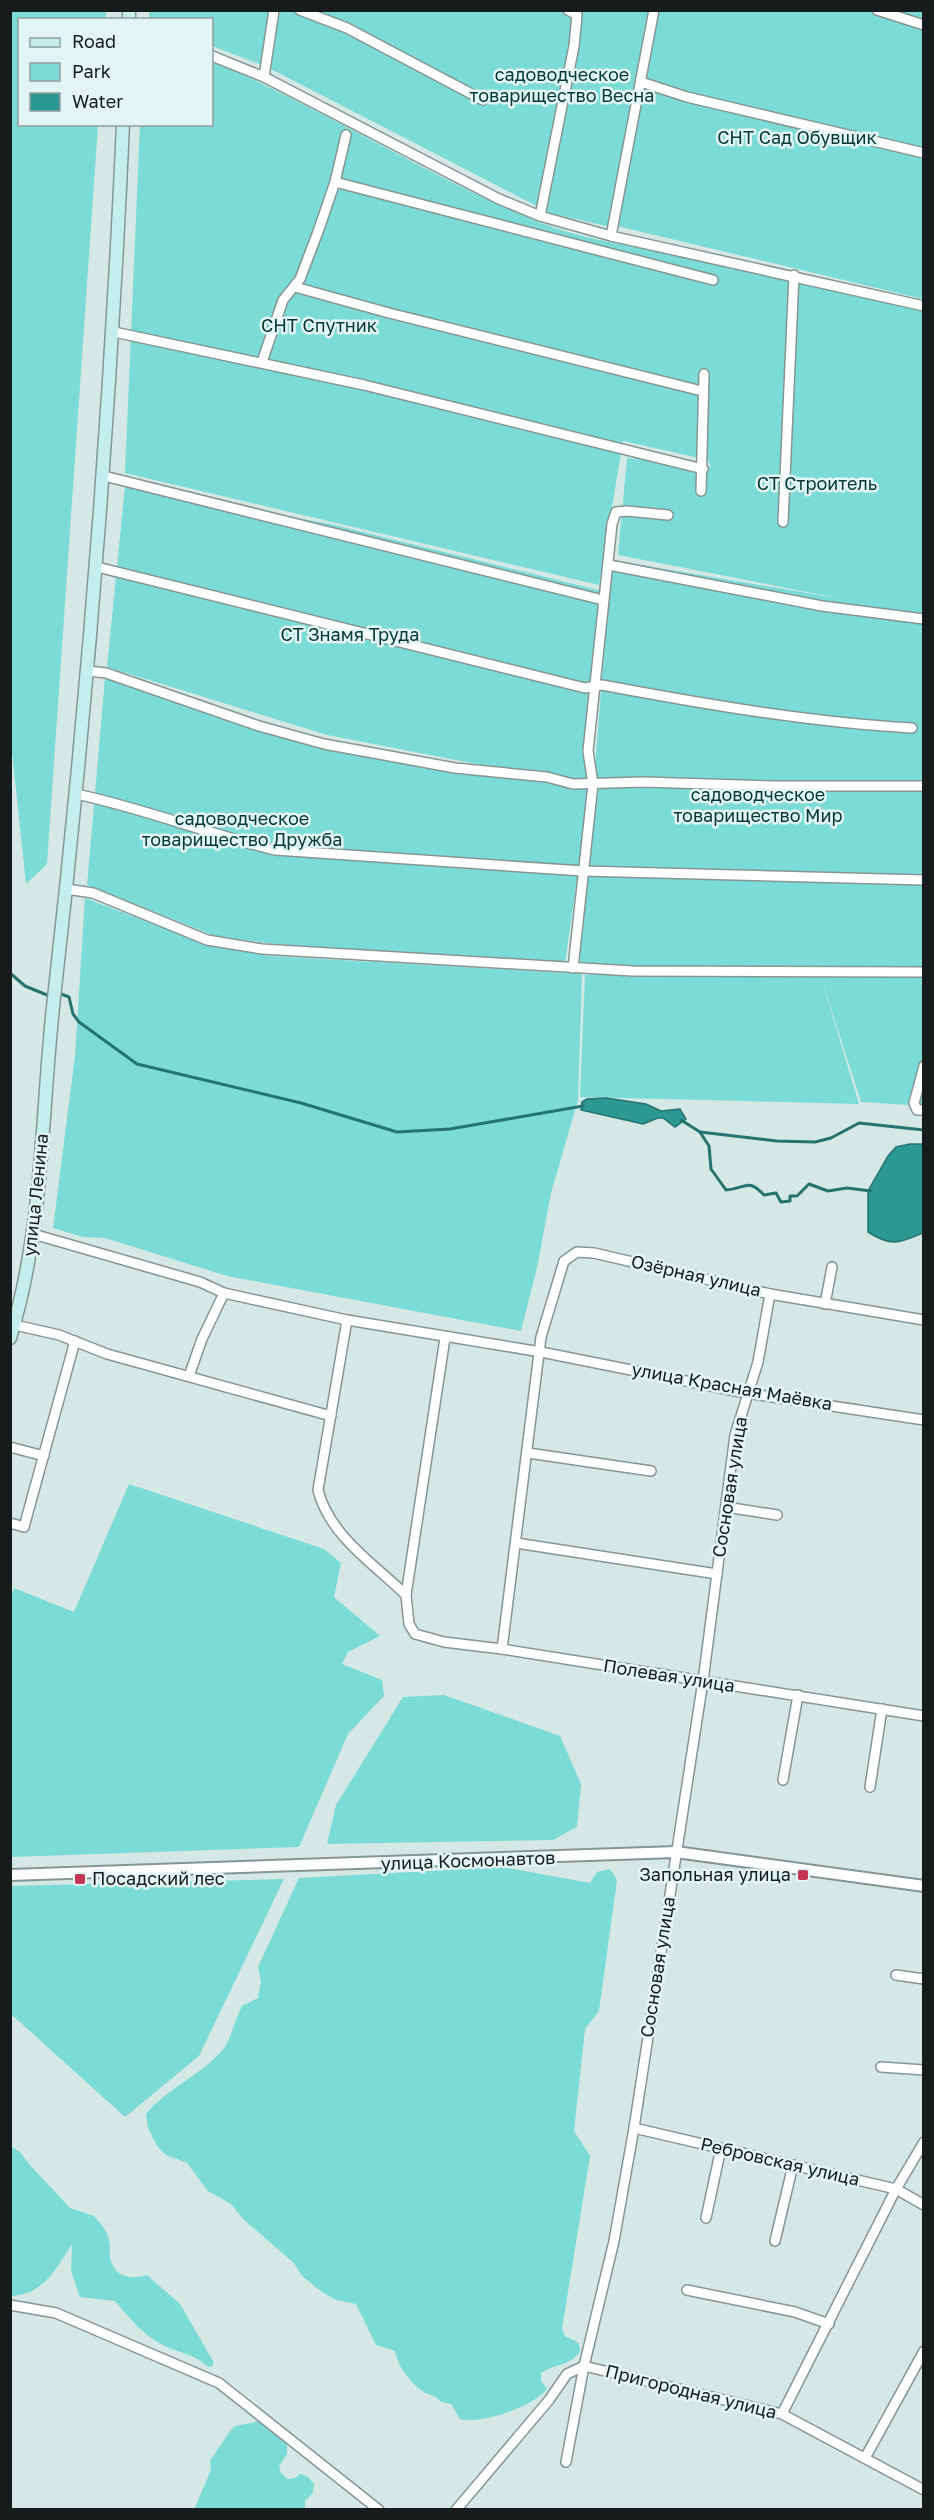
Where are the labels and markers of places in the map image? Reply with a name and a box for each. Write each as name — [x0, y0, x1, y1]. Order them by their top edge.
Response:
place label: Запольная улица — [639, 1863, 791, 1885]
place label: Посадский лес — [92, 1867, 225, 1889]
marker: Запольная улица — [796, 1868, 810, 1882]
marker: Посадский лес — [73, 1872, 87, 1886]

